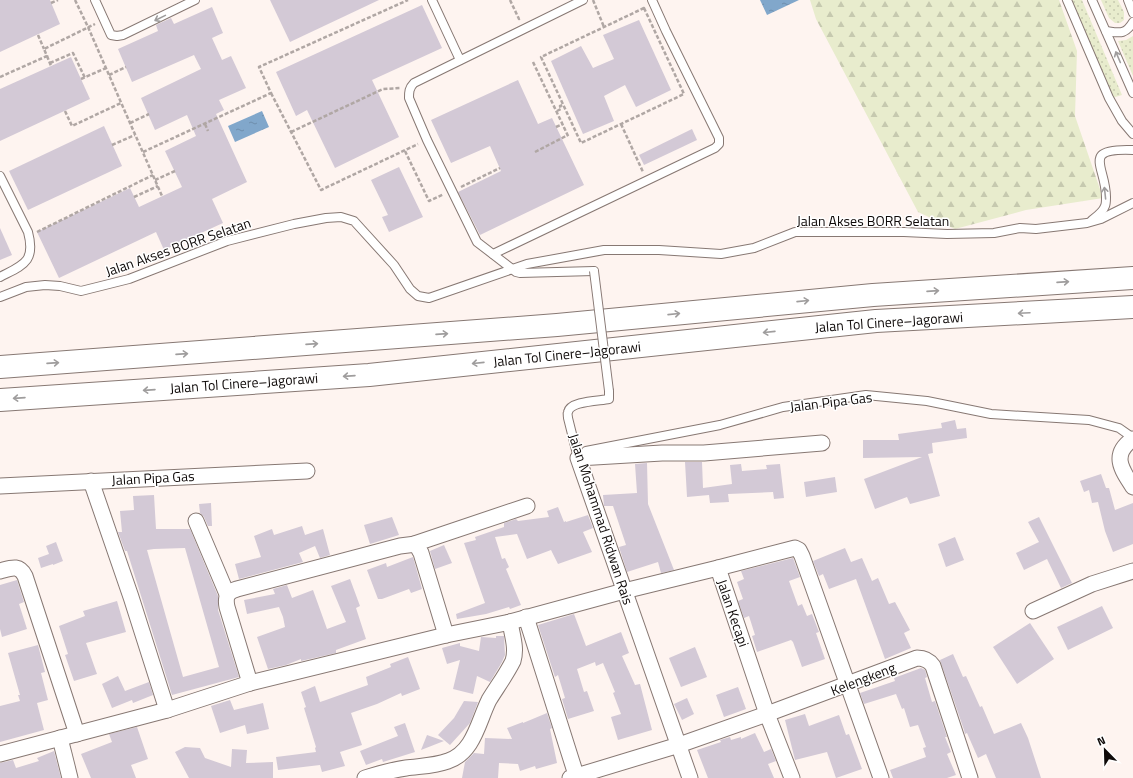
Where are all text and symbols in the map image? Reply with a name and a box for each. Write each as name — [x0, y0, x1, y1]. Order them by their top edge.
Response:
one-way arrow — [154, 14, 166, 22]
one-way arrow — [1113, 52, 1121, 64]
one-way arrow — [1101, 187, 1109, 200]
street label: Jalan Akses BORR Selatan — [797, 210, 949, 231]
street label: Jalan Akses BORR Selatan — [102, 212, 253, 281]
one-way arrow — [1056, 279, 1069, 286]
one-way arrow — [926, 287, 939, 294]
one-way arrow — [796, 298, 809, 305]
street label: Jalan Tol Cinere–Jagorawi — [814, 306, 964, 337]
one-way arrow — [1018, 309, 1031, 316]
one-way arrow — [667, 310, 680, 317]
one-way arrow — [763, 328, 776, 336]
one-way arrow — [435, 330, 448, 338]
street label: Jalan Tol Cinere–Jagorawi — [492, 335, 642, 372]
one-way arrow — [305, 340, 318, 347]
one-way arrow — [175, 350, 188, 357]
one-way arrow — [46, 360, 59, 367]
one-way arrow — [472, 360, 485, 367]
street label: Jalan Tol Cinere–Jagorawi — [169, 367, 319, 398]
one-way arrow — [343, 373, 356, 380]
one-way arrow — [143, 386, 156, 393]
street label: Jalan Pipa Gas — [789, 386, 873, 417]
one-way arrow — [13, 395, 26, 402]
street label: Jalan Mohammad Ridwan Rais — [564, 431, 639, 607]
street label: Jalan Pipa Gas — [111, 465, 195, 490]
street label: Jalan Kecapi — [712, 576, 755, 649]
street label: Kelengkeng — [827, 657, 898, 701]
north arrow — [1085, 730, 1125, 770]
text: N — [1094, 732, 1108, 750]

